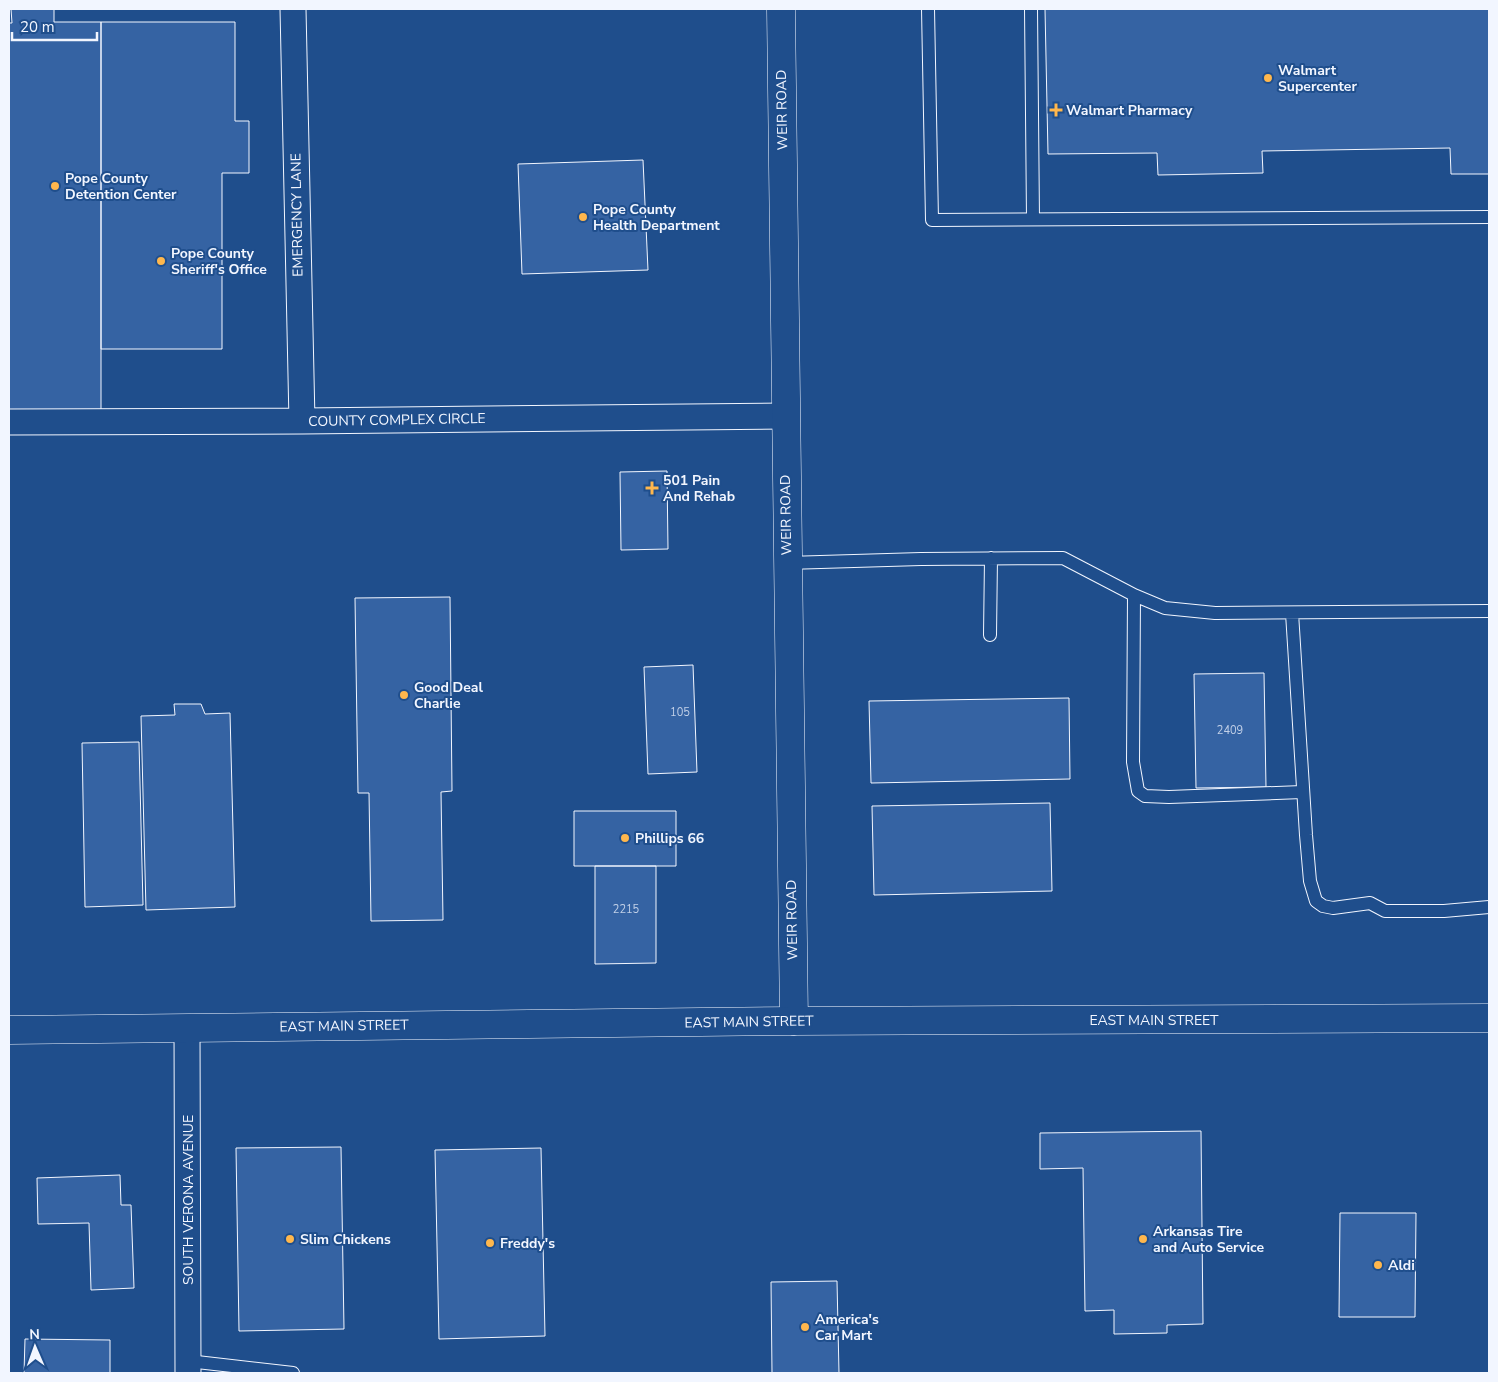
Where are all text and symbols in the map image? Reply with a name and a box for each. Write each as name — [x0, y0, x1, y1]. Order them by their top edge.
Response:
scale bar — [12, 10, 98, 42]
text: 20 m — [20, 17, 55, 37]
place label: Walmart Supercenter — [1278, 61, 1357, 96]
street label: WEIR ROAD — [772, 70, 792, 150]
marker: Walmart Supercenter — [1262, 72, 1274, 84]
place label: Walmart Pharmacy — [1066, 101, 1193, 120]
marker: Walmart Pharmacy — [1050, 104, 1062, 116]
street label: EMERGENCY LANE — [286, 153, 308, 277]
place label: Pope County Detention Center — [65, 169, 177, 204]
marker: Pope County Detention Center — [49, 180, 61, 192]
place label: Pope County Health Department — [593, 200, 720, 235]
marker: Pope County Health Department — [577, 211, 589, 223]
place label: Pope County Sheriff's Office — [171, 244, 267, 279]
marker: Pope County Sheriff's Office — [155, 255, 167, 267]
street label: COUNTY COMPLEX CIRCLE — [308, 409, 486, 431]
place label: 501 Pain And Rehab — [663, 471, 735, 506]
street label: WEIR ROAD — [776, 475, 796, 555]
marker: 501 Pain And Rehab — [645, 481, 659, 495]
place label: Good Deal Charlie — [414, 678, 484, 713]
marker: Good Deal Charlie — [398, 689, 410, 701]
house number: 105 — [670, 705, 690, 720]
house number: 2409 — [1217, 723, 1243, 738]
place label: Phillips 66 — [635, 829, 704, 848]
marker: Phillips 66 — [619, 832, 631, 844]
street label: WEIR ROAD — [782, 880, 802, 960]
house number: 2215 — [613, 902, 640, 917]
street label: EAST MAIN STREET — [684, 1011, 814, 1033]
street label: EAST MAIN STREET — [1090, 1011, 1219, 1030]
street label: EAST MAIN STREET — [279, 1015, 409, 1037]
street label: SOUTH VERONA AVENUE — [179, 1115, 198, 1285]
place label: Arkansas Tire and Auto Service — [1153, 1222, 1264, 1257]
place label: Slim Chickens — [300, 1230, 391, 1249]
marker: Slim Chickens — [284, 1233, 296, 1245]
marker: Arkansas Tire and Auto Service — [1137, 1233, 1149, 1245]
place label: Freddy's — [500, 1234, 555, 1253]
marker: Freddy's — [484, 1237, 496, 1249]
place label: Aldi — [1388, 1256, 1415, 1275]
marker: Aldi — [1372, 1259, 1384, 1271]
place label: America's Car Mart — [815, 1310, 879, 1345]
marker: America's Car Mart — [799, 1321, 811, 1333]
north arrow — [10, 1322, 60, 1372]
text: N — [29, 1325, 40, 1344]

